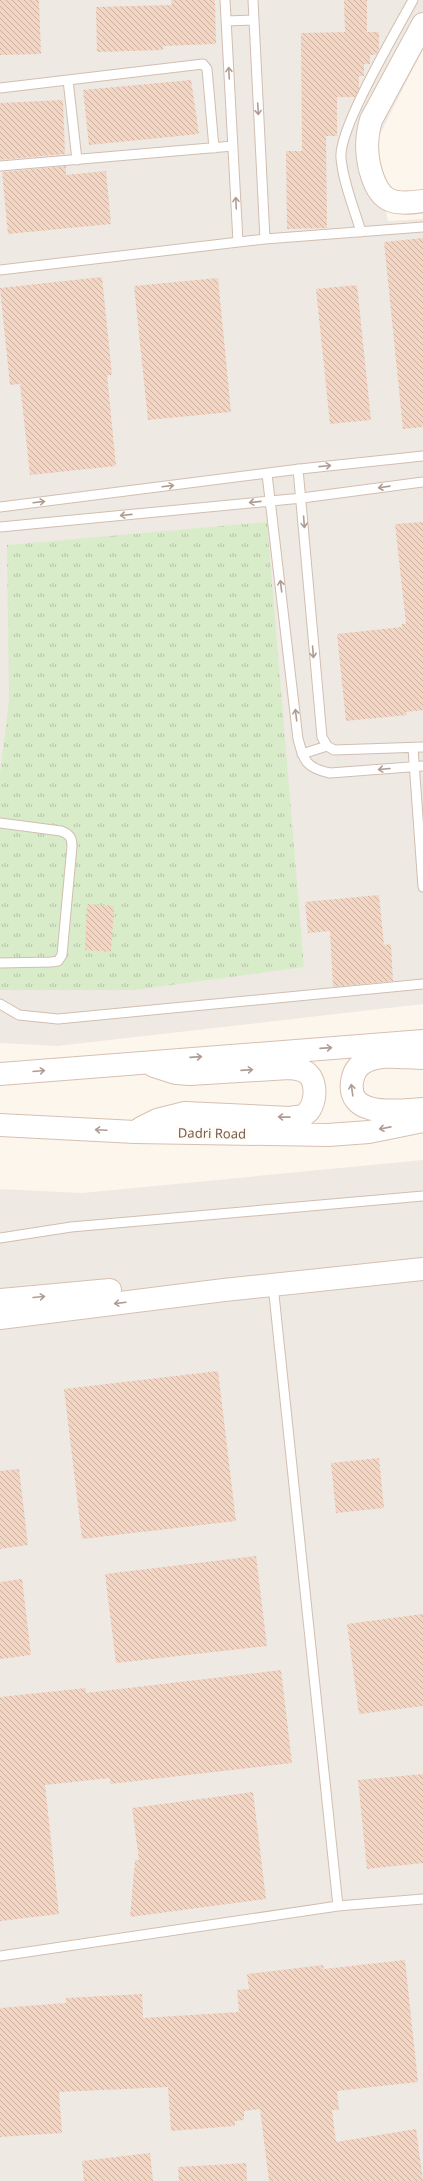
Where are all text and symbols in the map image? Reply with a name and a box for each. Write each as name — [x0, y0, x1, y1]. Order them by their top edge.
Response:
one-way arrow — [225, 67, 233, 80]
one-way arrow — [255, 102, 262, 115]
one-way arrow — [232, 197, 239, 210]
one-way arrow — [318, 463, 331, 470]
one-way arrow — [161, 482, 174, 490]
one-way arrow — [378, 483, 391, 491]
one-way arrow — [32, 498, 45, 506]
one-way arrow — [249, 499, 262, 506]
one-way arrow — [120, 511, 133, 519]
one-way arrow — [300, 515, 307, 528]
one-way arrow — [277, 580, 285, 593]
one-way arrow — [310, 645, 317, 658]
one-way arrow — [292, 709, 300, 722]
one-way arrow — [378, 765, 391, 772]
one-way arrow — [319, 1044, 332, 1051]
one-way arrow — [189, 1054, 202, 1061]
one-way arrow — [32, 1067, 45, 1074]
one-way arrow — [240, 1067, 253, 1074]
one-way arrow — [348, 1084, 356, 1097]
one-way arrow — [278, 1114, 291, 1121]
street label: Dadri Road — [178, 1123, 246, 1143]
one-way arrow — [379, 1125, 392, 1133]
one-way arrow — [95, 1126, 108, 1133]
one-way arrow — [32, 1293, 45, 1300]
one-way arrow — [114, 1299, 127, 1307]

